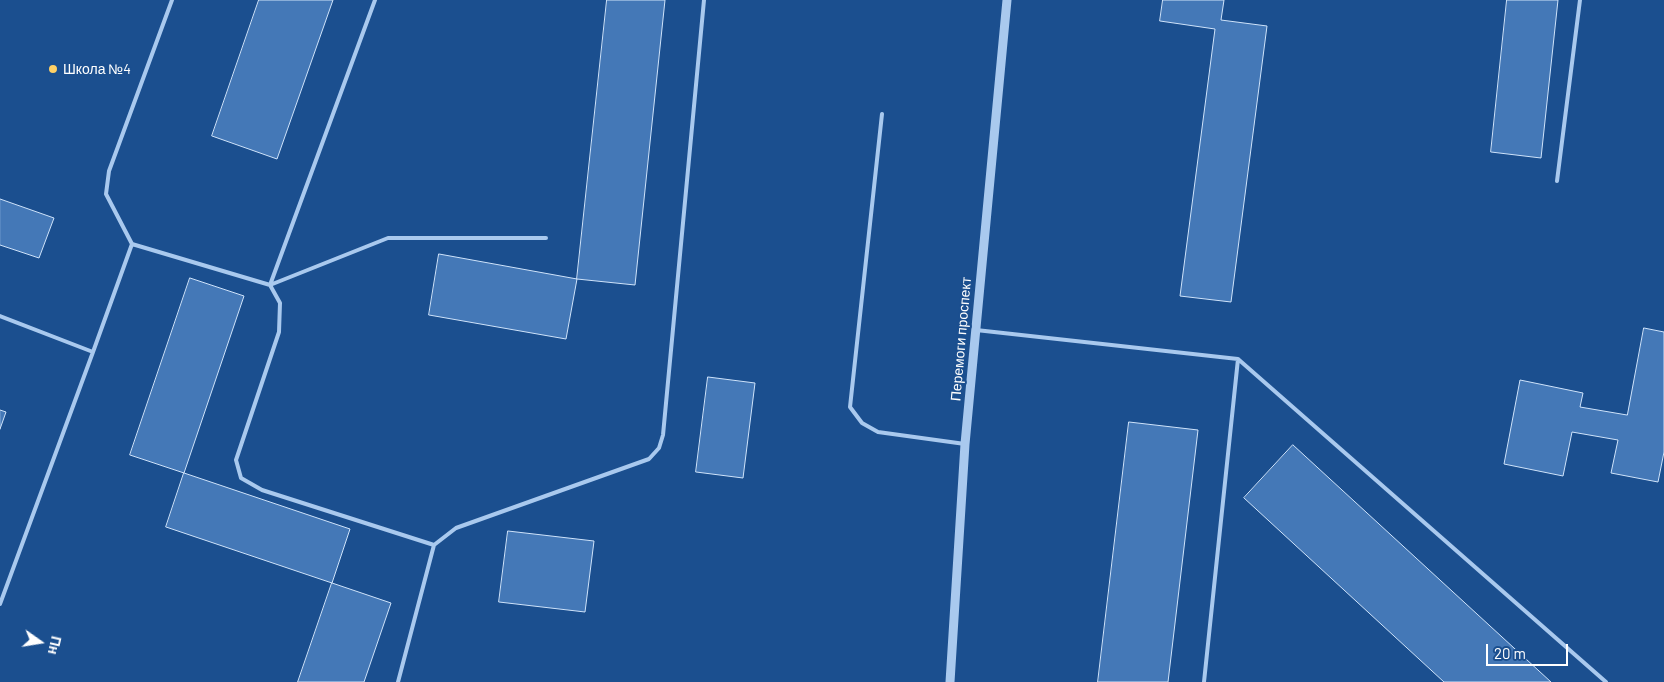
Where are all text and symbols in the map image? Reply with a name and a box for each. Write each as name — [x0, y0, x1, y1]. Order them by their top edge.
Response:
place label: Школа №4 — [63, 61, 131, 77]
marker: Школа №4 — [47, 63, 59, 75]
street label: Перемоги проспект — [947, 276, 975, 402]
north arrow — [15, 617, 65, 667]
scale bar — [1489, 634, 1572, 666]
text: Пн — [45, 635, 65, 656]
text: 20 m — [1494, 644, 1526, 662]

